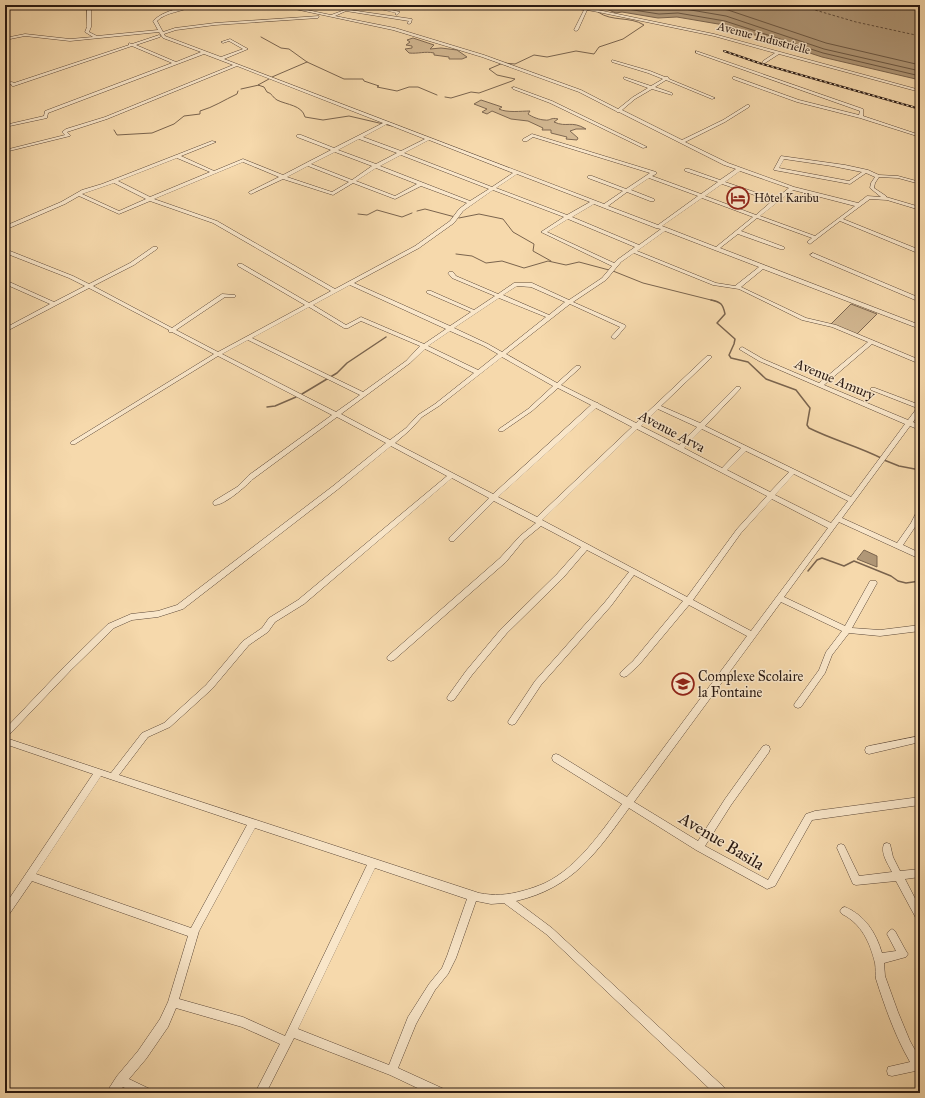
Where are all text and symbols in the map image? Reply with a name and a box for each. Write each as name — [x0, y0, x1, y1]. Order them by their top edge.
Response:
street label: Avenue Industrielle — [715, 19, 812, 57]
hotel icon: Hôtel Karibu — [725, 185, 751, 211]
place label: Hôtel Karibu — [754, 191, 820, 205]
street label: Avenue Amury — [791, 355, 878, 404]
street label: Avenue Arva — [635, 406, 708, 456]
place label: Complexe Scolaire la Fontaine — [698, 668, 804, 701]
school or university icon: Complexe Scolaire la Fontaine — [670, 671, 696, 697]
street label: Avenue Basila — [674, 807, 769, 876]

